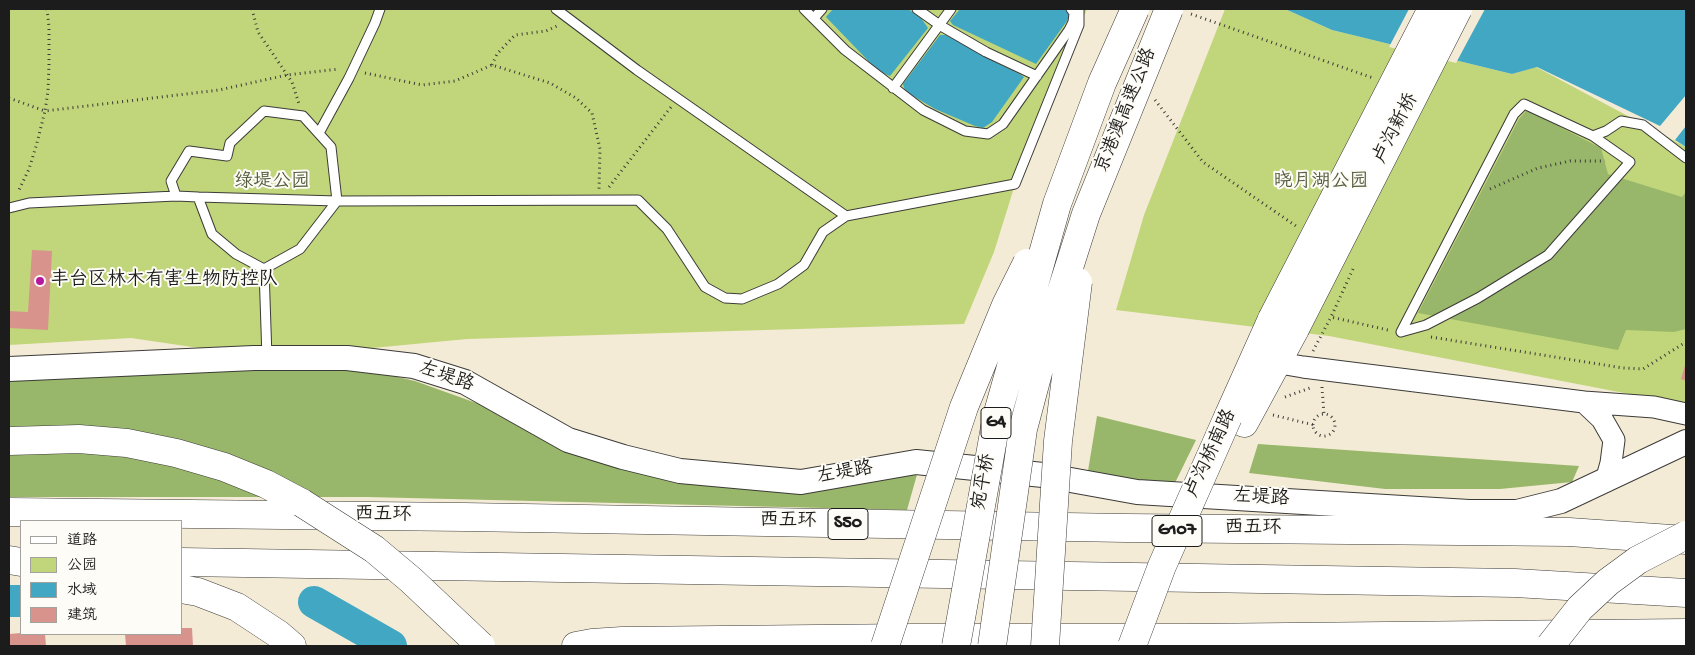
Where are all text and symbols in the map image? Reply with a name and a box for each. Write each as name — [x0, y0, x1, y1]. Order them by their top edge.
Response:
street label: 京港澳高速公路 — [1092, 45, 1162, 177]
street label: 卢沟新桥 — [1370, 90, 1424, 168]
park label: 绿堤公园 — [234, 172, 310, 194]
park label: 晓月湖公园 — [1274, 172, 1368, 194]
place label: 丰台区林木有害生物防控队 — [50, 270, 278, 292]
marker: 丰台区林木有害生物防控队 — [34, 275, 46, 287]
street label: 左堤路 — [415, 358, 477, 398]
street label: 卢沟桥南路 — [1182, 406, 1242, 502]
road number: G4 — [981, 408, 1011, 438]
street label: 宛平桥 — [969, 452, 1001, 512]
street label: 左堤路 — [815, 458, 875, 490]
street label: 左堤路 — [1232, 486, 1290, 512]
street label: 西五环 — [354, 504, 412, 528]
road number: S50 — [828, 508, 868, 540]
street label: 西五环 — [759, 510, 817, 534]
road number: G107 — [1152, 516, 1202, 546]
street label: 西五环 — [1225, 518, 1281, 540]
legend — [20, 520, 182, 635]
text: 道路 — [67, 532, 97, 550]
text: 公园 — [67, 557, 97, 575]
text: 水域 — [67, 582, 97, 600]
text: 建筑 — [67, 607, 97, 625]

